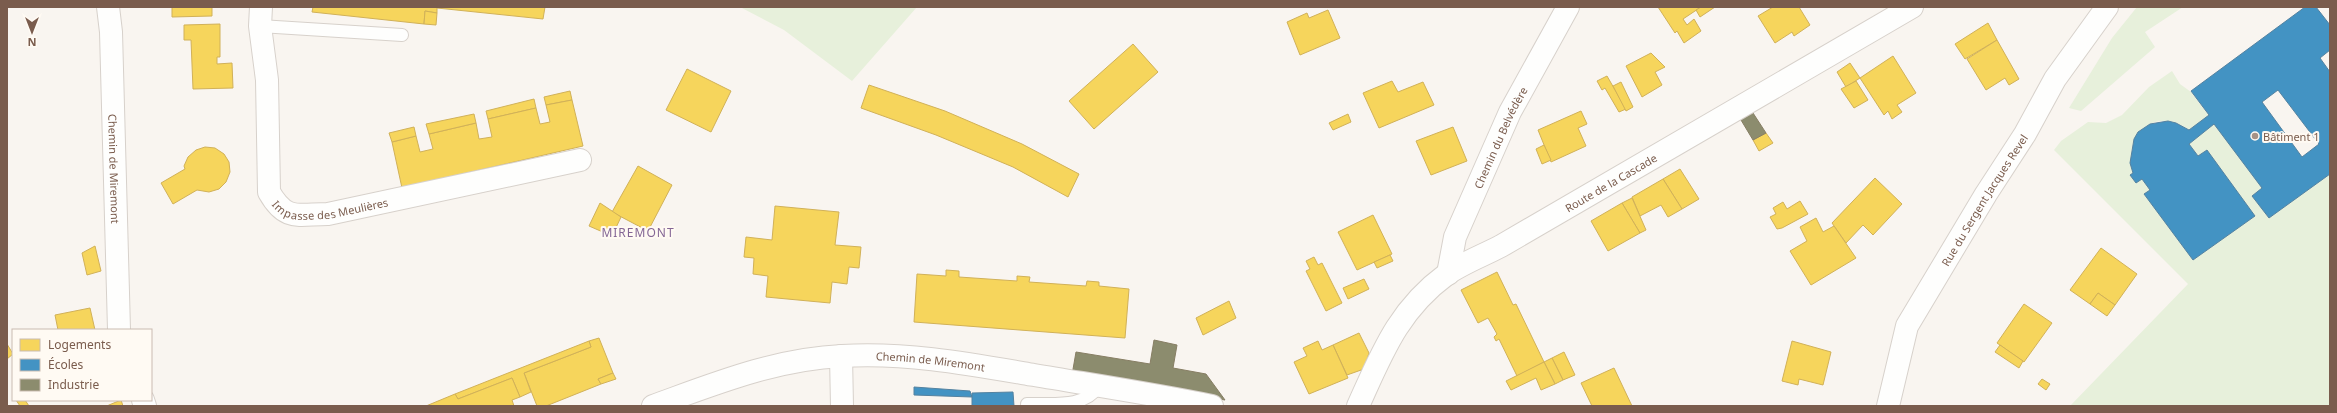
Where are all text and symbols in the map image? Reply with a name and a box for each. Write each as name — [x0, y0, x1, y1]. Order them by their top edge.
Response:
north arrow — [12, 12, 52, 52]
text: N — [28, 35, 36, 50]
street label: Chemin du Belvédère — [1470, 84, 1530, 191]
street label: Chemin de Miremont — [106, 114, 124, 224]
place label: Bâtiment 1 — [2263, 129, 2320, 144]
street label: Rue du Sergent Jacques Revel — [1937, 131, 2031, 268]
marker: Bâtiment 1 — [2250, 131, 2260, 141]
street label: Route de la Cascade — [1562, 150, 1659, 215]
street label: Impasse des Meulières — [269, 194, 389, 223]
district label: MIREMONT — [601, 224, 675, 241]
legend — [12, 329, 152, 401]
text: Logements — [48, 336, 111, 353]
street label: Chemin de Miremont — [876, 348, 986, 374]
text: Écoles — [48, 356, 84, 373]
text: Industrie — [48, 376, 99, 393]

